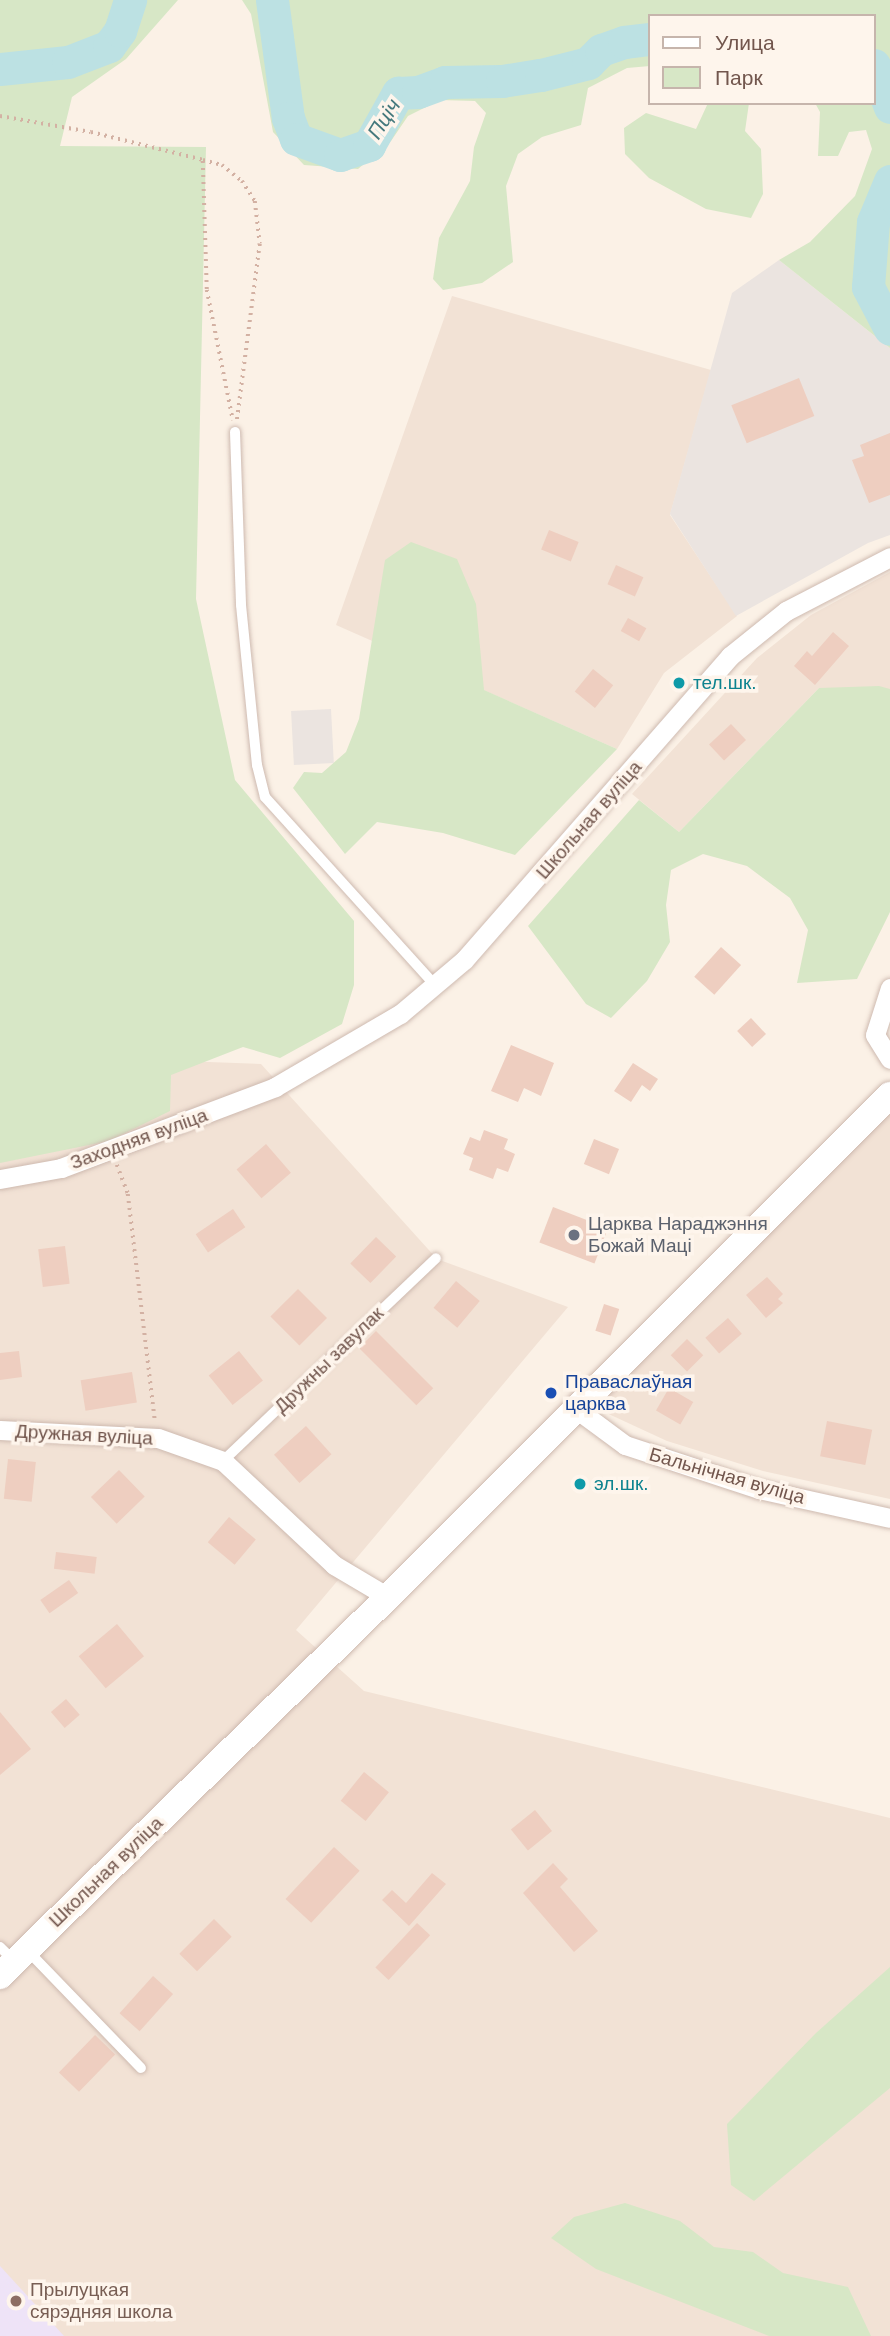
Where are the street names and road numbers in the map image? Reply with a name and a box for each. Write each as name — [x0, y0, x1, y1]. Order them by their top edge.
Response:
street label: Школьная вуліца — [531, 756, 647, 884]
street label: Заходняя вуліца — [67, 1104, 211, 1174]
street label: Дружны завулак — [270, 1302, 388, 1418]
street label: Дружная вуліца — [15, 1420, 153, 1450]
street label: Бальнічная вуліца — [647, 1443, 807, 1509]
street label: Школьная вуліца — [44, 1812, 168, 1932]

